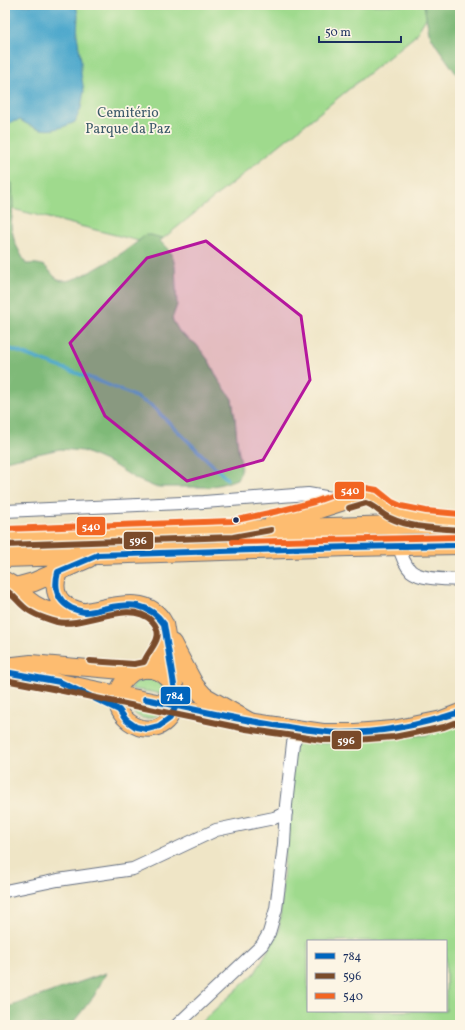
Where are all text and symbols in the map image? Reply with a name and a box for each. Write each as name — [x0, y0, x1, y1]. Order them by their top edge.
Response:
scale bar — [319, 18, 401, 44]
text: 50 m — [325, 25, 351, 41]
park label: Cemitério Parque da Paz — [85, 104, 171, 139]
line badge: 540 — [334, 481, 365, 500]
text: 540 — [341, 484, 359, 499]
unlabelled marker — [231, 515, 241, 525]
line badge: 540 — [76, 516, 106, 536]
text: 540 — [82, 520, 100, 535]
line badge: 596 — [123, 531, 154, 550]
text: 596 — [129, 534, 147, 549]
line badge: 784 — [160, 686, 191, 705]
text: 784 — [166, 689, 184, 704]
line badge: 596 — [331, 730, 362, 750]
text: 596 — [337, 734, 355, 749]
legend — [307, 940, 447, 1012]
text: 784 — [343, 949, 361, 965]
text: 596 — [343, 969, 361, 985]
text: 540 — [343, 989, 363, 1005]

